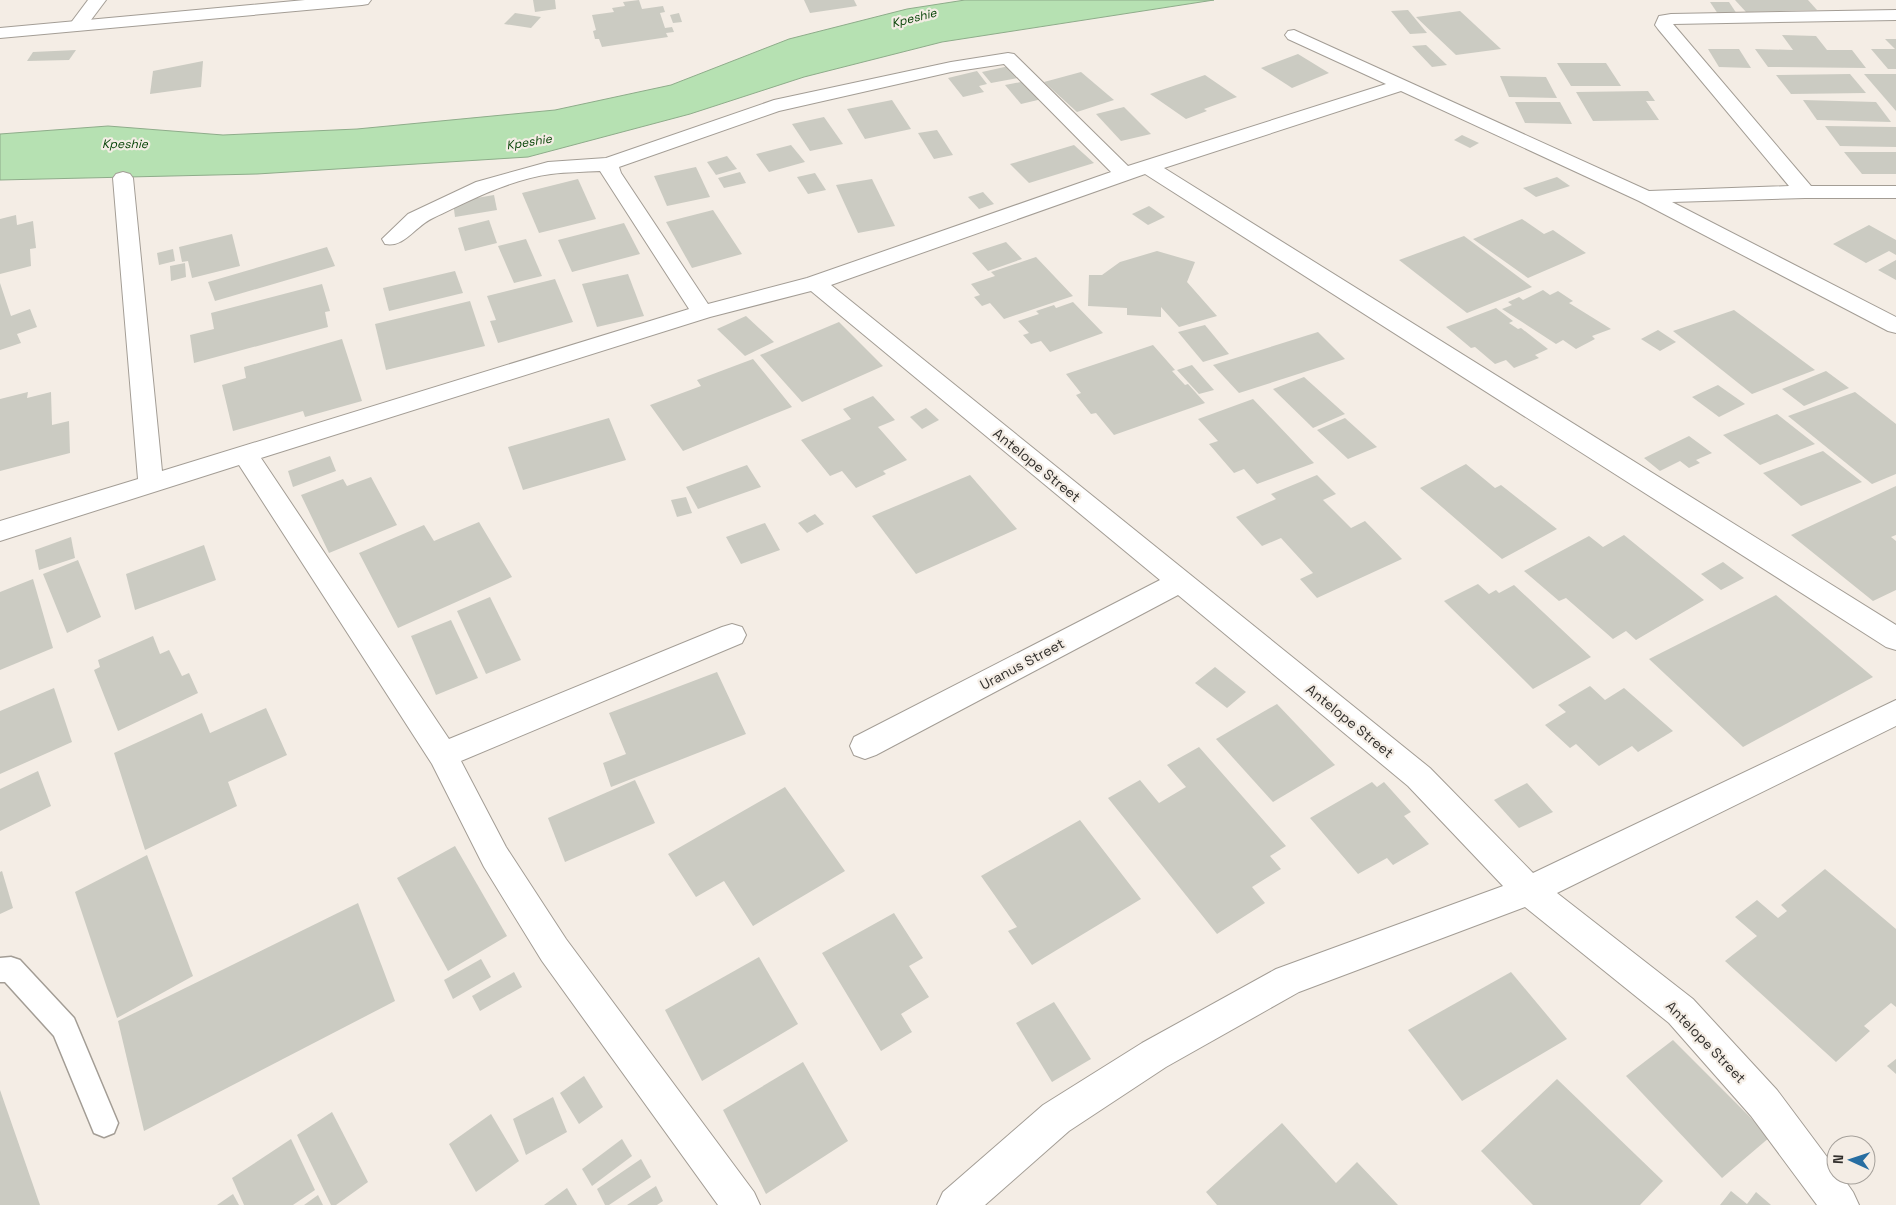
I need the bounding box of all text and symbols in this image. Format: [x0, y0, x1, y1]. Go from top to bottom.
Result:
water label: Kpeshie [890, 4, 939, 31]
water label: Kpeshie [505, 130, 554, 153]
water label: Kpeshie [102, 136, 149, 152]
street label: Antelope Street [990, 424, 1084, 506]
street label: Uranus Street [977, 634, 1067, 694]
street label: Antelope Street [1303, 680, 1397, 762]
street label: Antelope Street [1662, 997, 1750, 1087]
north arrow [1826, 1135, 1876, 1185]
text: N [1829, 1154, 1847, 1164]

